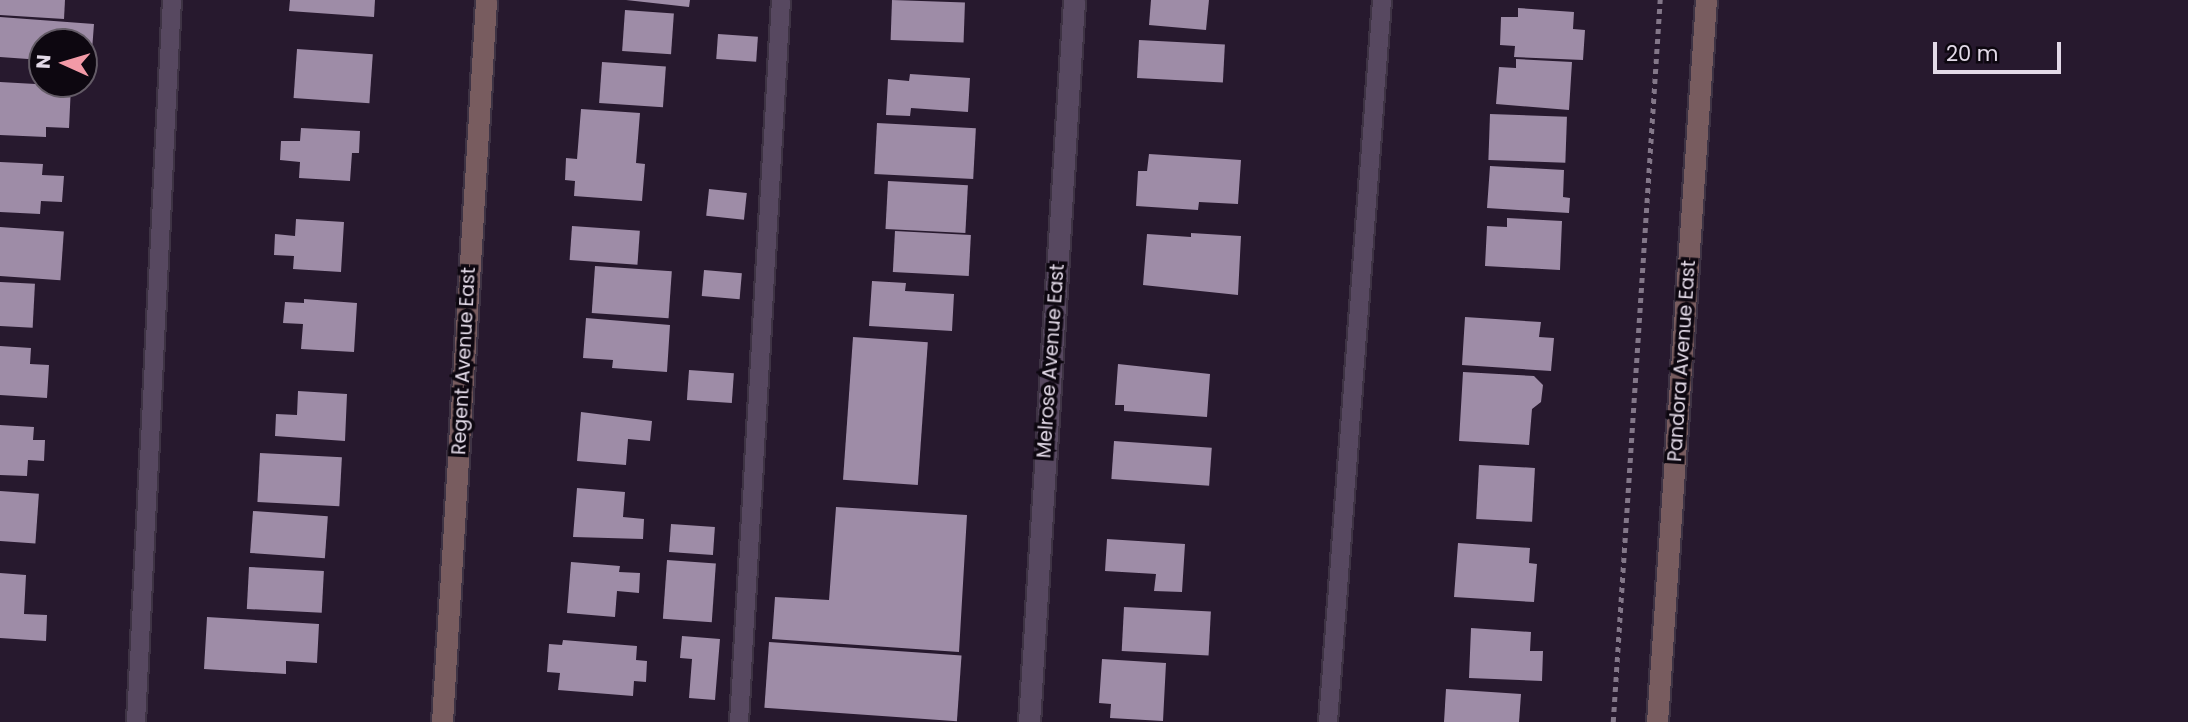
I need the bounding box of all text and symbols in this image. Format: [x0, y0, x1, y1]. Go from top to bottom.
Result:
north arrow [28, 28, 98, 98]
scale bar [1936, 28, 2064, 72]
text: 20 m [1946, 39, 1999, 68]
text: N [30, 54, 58, 70]
street label: Pandora Avenue East [1664, 260, 1700, 462]
street label: Melrose Avenue East [1033, 263, 1069, 459]
street label: Regent Avenue East [448, 267, 480, 455]

